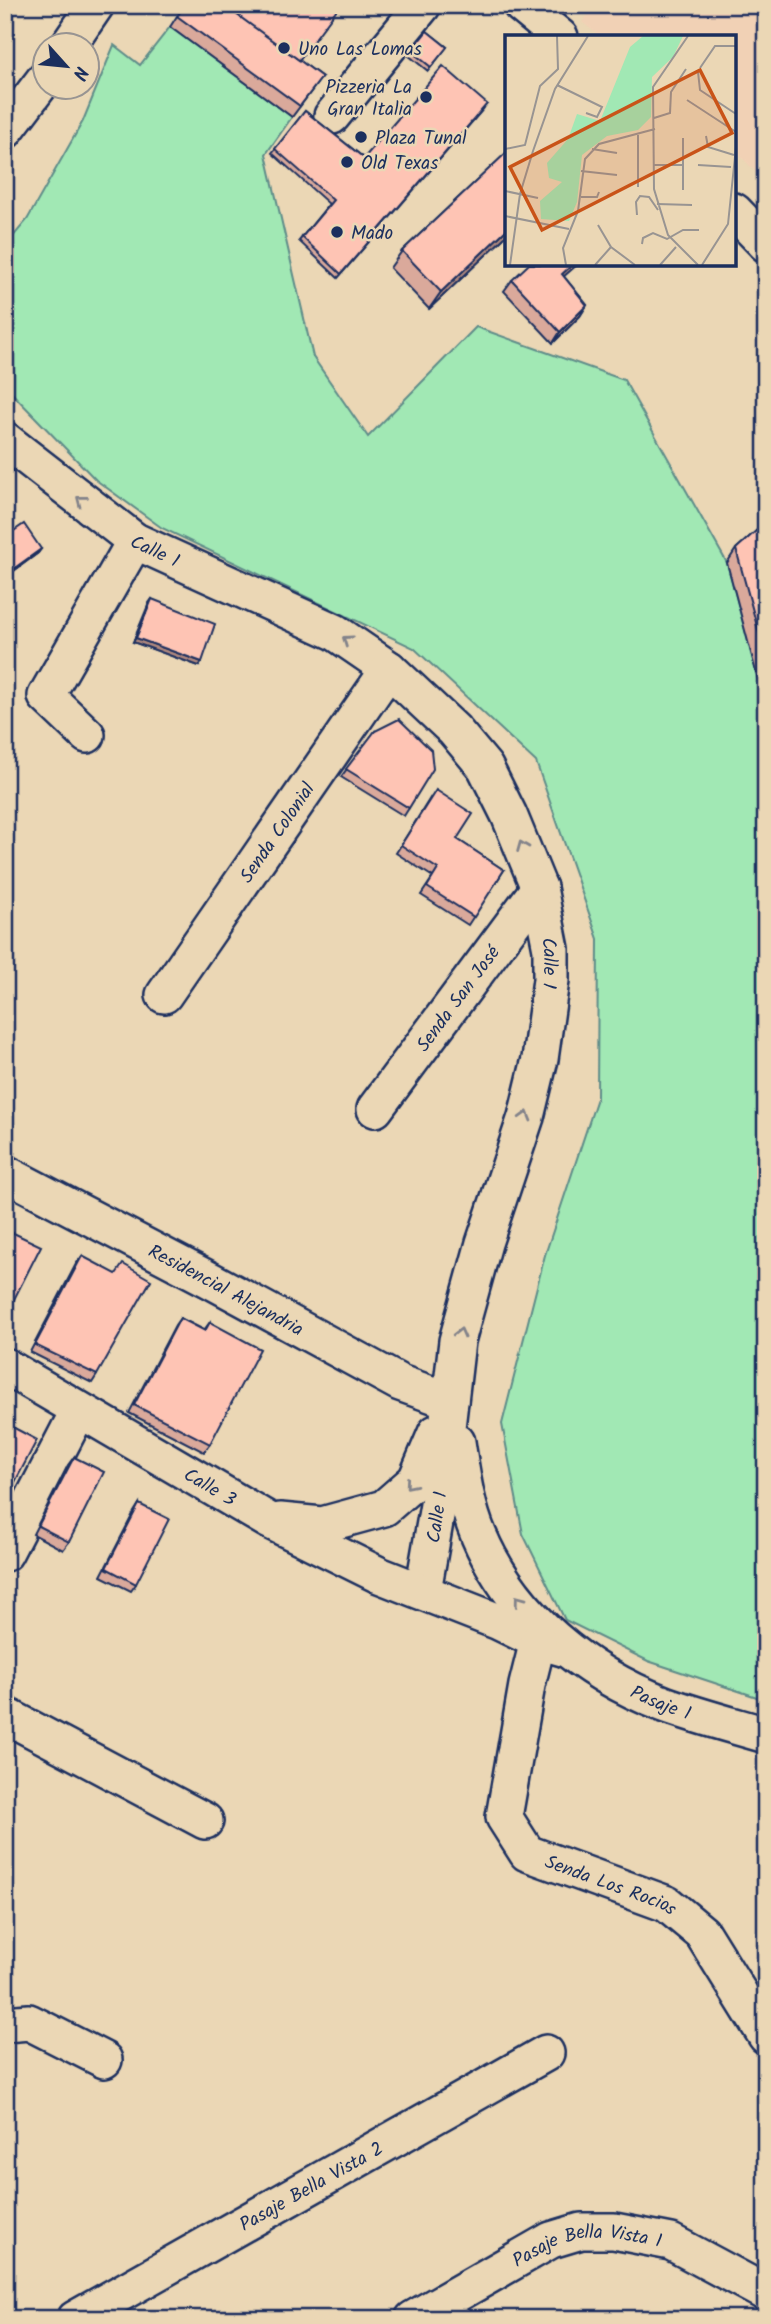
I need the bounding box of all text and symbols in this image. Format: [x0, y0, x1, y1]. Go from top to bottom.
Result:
north arrow [32, 32, 102, 102]
place label: Uno Las Lomas [298, 35, 422, 65]
inset map [505, 35, 736, 266]
marker: Uno Las Lomas [276, 40, 292, 56]
text: N [63, 61, 95, 85]
place label: Pizzeria La Gran Italia [325, 73, 412, 125]
marker: Pizzeria La Gran Italia [418, 89, 434, 105]
place label: Plaza Tunal [375, 124, 467, 154]
marker: Plaza Tunal [353, 129, 369, 145]
place label: Old Texas [361, 149, 438, 179]
marker: Old Texas [339, 154, 355, 170]
place label: Mado [351, 219, 393, 249]
marker: Mado [329, 224, 345, 240]
one-way arrow [76, 495, 88, 508]
street label: Calle 1 [125, 528, 184, 576]
one-way arrow [342, 636, 355, 648]
street label: Senda Colonial [233, 777, 324, 890]
one-way arrow [516, 841, 530, 853]
street label: Calle 1 [532, 935, 564, 991]
street label: Senda San José [409, 939, 509, 1059]
one-way arrow [517, 1110, 532, 1122]
street label: Residencial Alejandria [142, 1237, 309, 1345]
one-way arrow [451, 1328, 466, 1340]
street label: Calle 3 [177, 1461, 242, 1515]
one-way arrow [406, 1476, 418, 1489]
street label: Calle 1 [420, 1490, 456, 1545]
one-way arrow [514, 1595, 527, 1608]
street label: Pasaje 1 [625, 1678, 695, 1729]
street label: Senda Los Rocios [540, 1848, 683, 1924]
street label: Pasaje Bella Vista 2 [234, 2135, 390, 2240]
street label: Pasaje Bella Vista 1 [507, 2217, 665, 2276]

